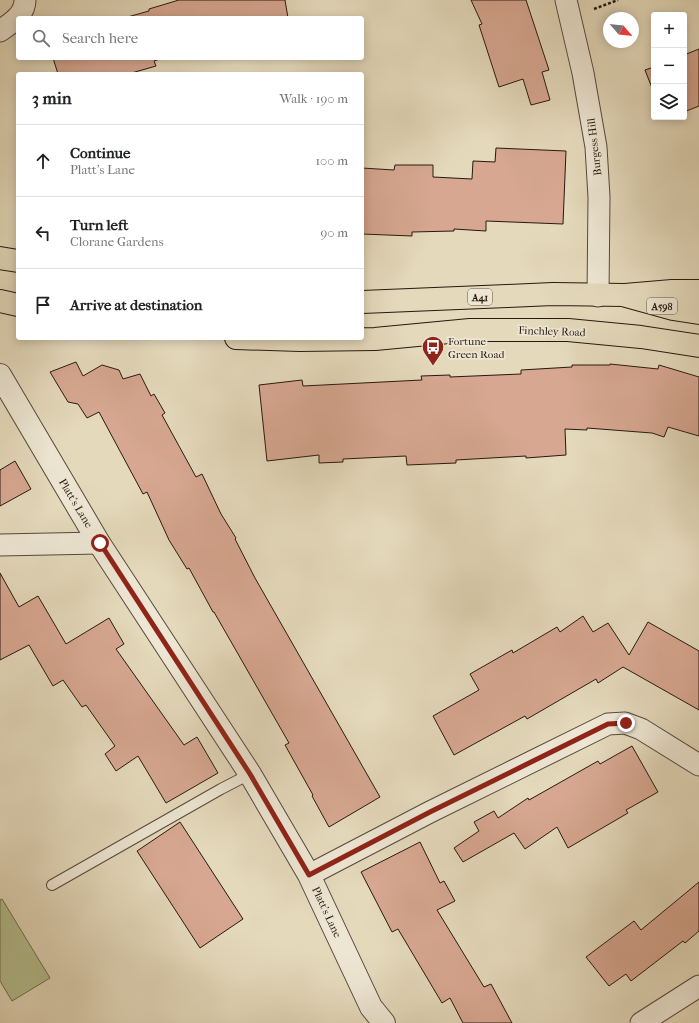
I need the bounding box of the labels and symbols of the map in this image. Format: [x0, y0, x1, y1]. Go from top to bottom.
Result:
north arrow [603, 12, 639, 48]
street label: Burgess Hill [585, 117, 604, 176]
road number: A41 [468, 289, 492, 305]
road number: A598 [647, 298, 677, 314]
street label: Finchley Road [518, 324, 587, 339]
bus stop icon: Fortune Green Road [420, 334, 446, 367]
place label: Fortune Green Road [448, 335, 506, 361]
street label: Platt's Lane [56, 476, 96, 531]
route start [91, 534, 109, 552]
route end [617, 714, 635, 732]
street label: Platt's Lane [309, 885, 344, 940]

